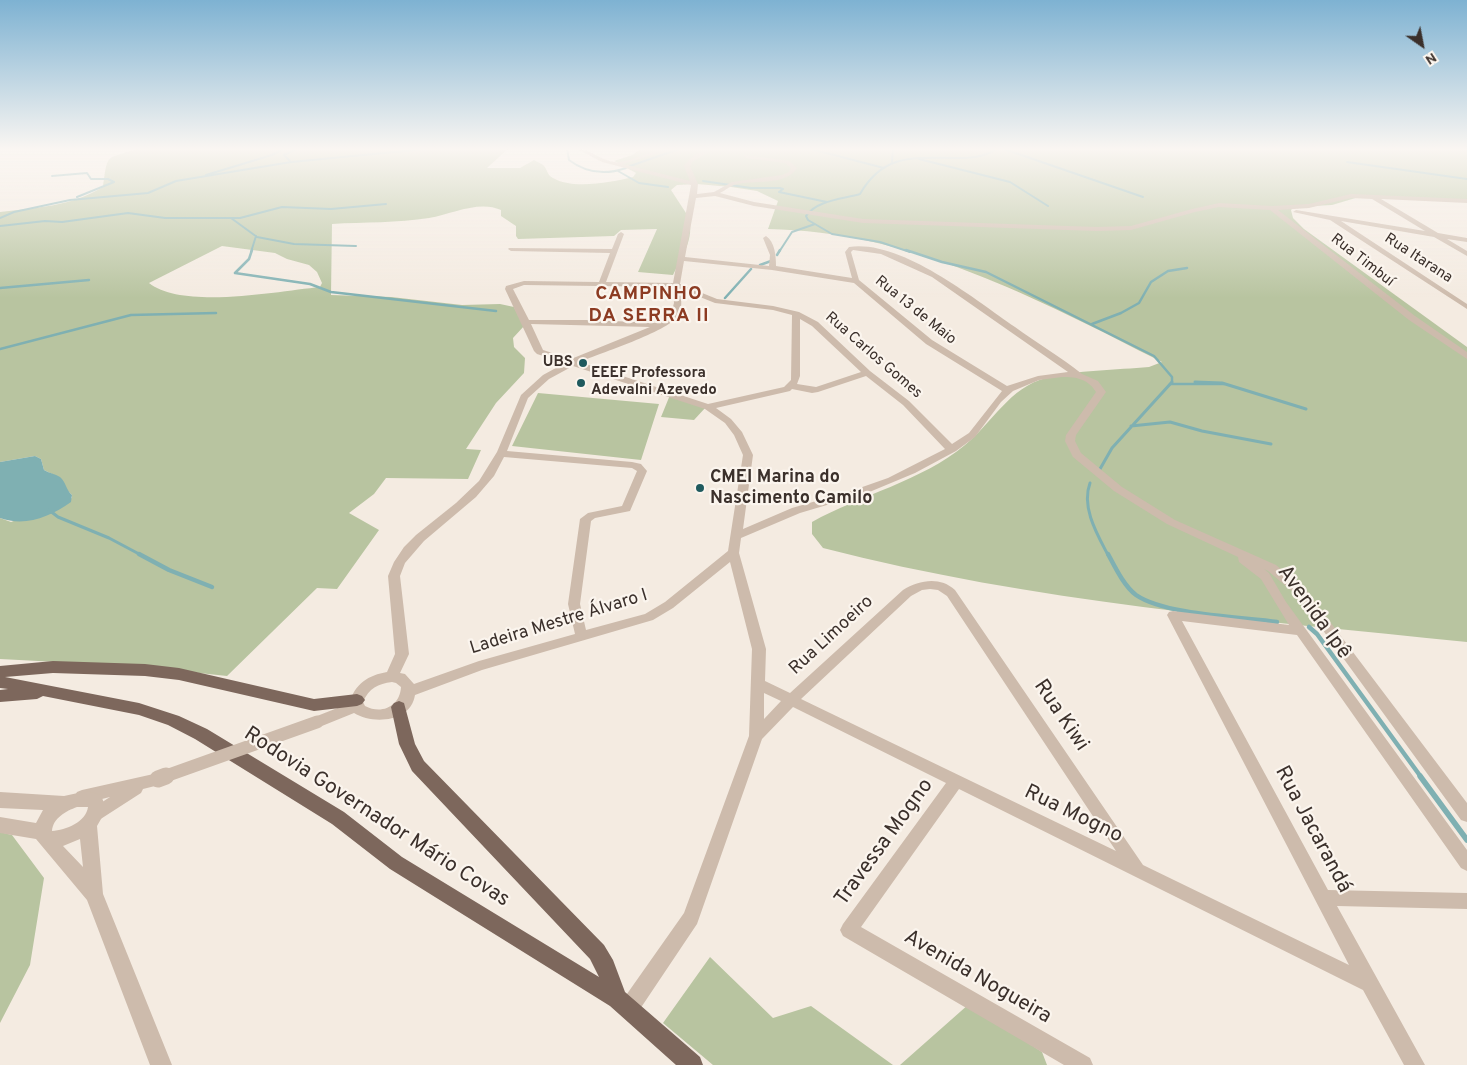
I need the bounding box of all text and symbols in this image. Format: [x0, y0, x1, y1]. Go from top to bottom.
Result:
north arrow [1397, 20, 1447, 70]
text: N [1422, 48, 1439, 68]
street label: Rua Itarana [1381, 230, 1455, 288]
street label: Rua Timbuí [1327, 231, 1397, 291]
street label: Rua 13 de Maio [871, 273, 959, 349]
district label: CAMPINHO DA SERRA II [587, 284, 711, 328]
street label: Rua Carlos Gomes [821, 309, 925, 403]
place label: UBS [543, 354, 573, 372]
marker: UBS [577, 357, 589, 369]
place label: EEEF Professora Adevalni Azevedo [591, 365, 717, 400]
marker: EEEF Professora Adevalni Azevedo [575, 377, 587, 389]
place label: CMEI Marina do Nascimento Camilo [710, 467, 872, 509]
marker: CMEI Marina do Nascimento Camilo [694, 482, 706, 494]
street label: Avenida Ipê [1271, 561, 1355, 665]
street label: Ladeira Mestre Álvaro I [468, 586, 650, 660]
street label: Rua Limoeiro [786, 592, 878, 680]
street label: Rua Kiwi [1027, 675, 1093, 757]
street label: Rodovia Governador Mário Covas [238, 723, 514, 913]
street label: Rua Jacarandá [1268, 762, 1356, 898]
street label: Travessa Mogno [830, 774, 940, 912]
street label: Rua Mogno [1020, 780, 1126, 850]
street label: Avenida Nogueira [899, 926, 1055, 1030]

